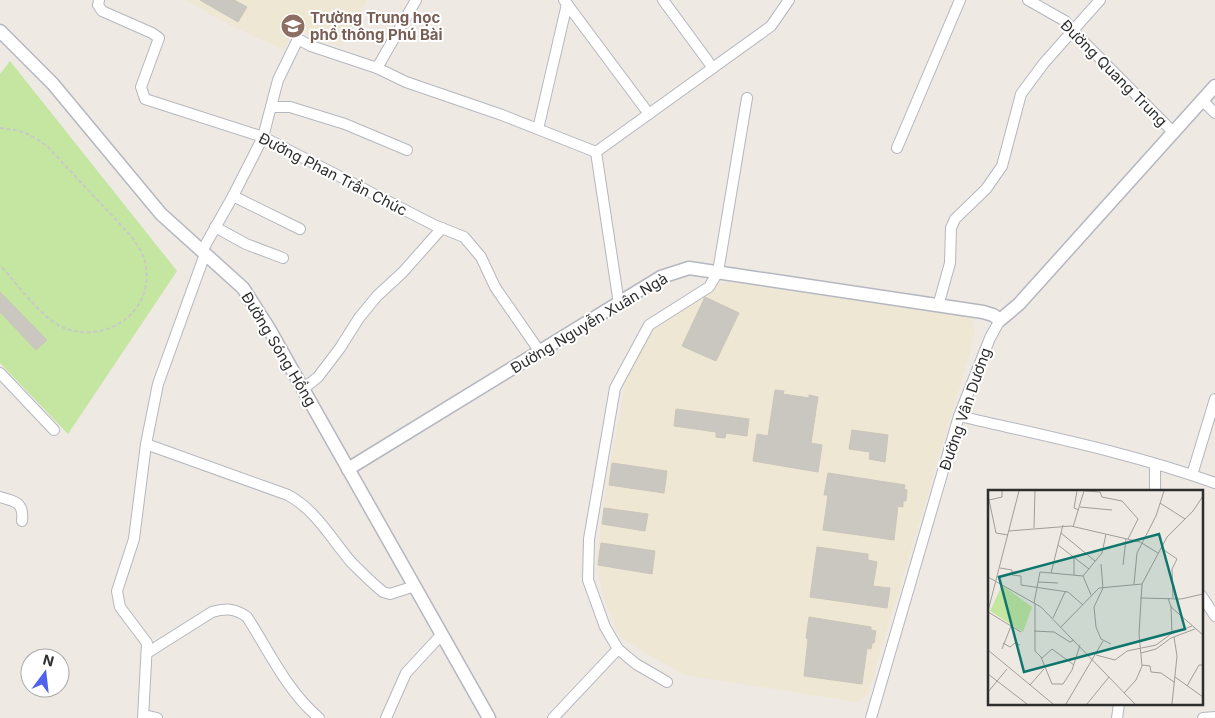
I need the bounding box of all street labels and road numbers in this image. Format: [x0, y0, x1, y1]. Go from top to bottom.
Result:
street label: Đường Quang Trung [1057, 16, 1171, 130]
street label: Đường Phan Trần Chúc [256, 128, 410, 220]
street label: Đường Nguyễn Xuân Ngà [507, 269, 671, 377]
street label: Đường Sóng Hồng [237, 288, 321, 410]
street label: Đường Vân Dương [935, 345, 995, 473]

